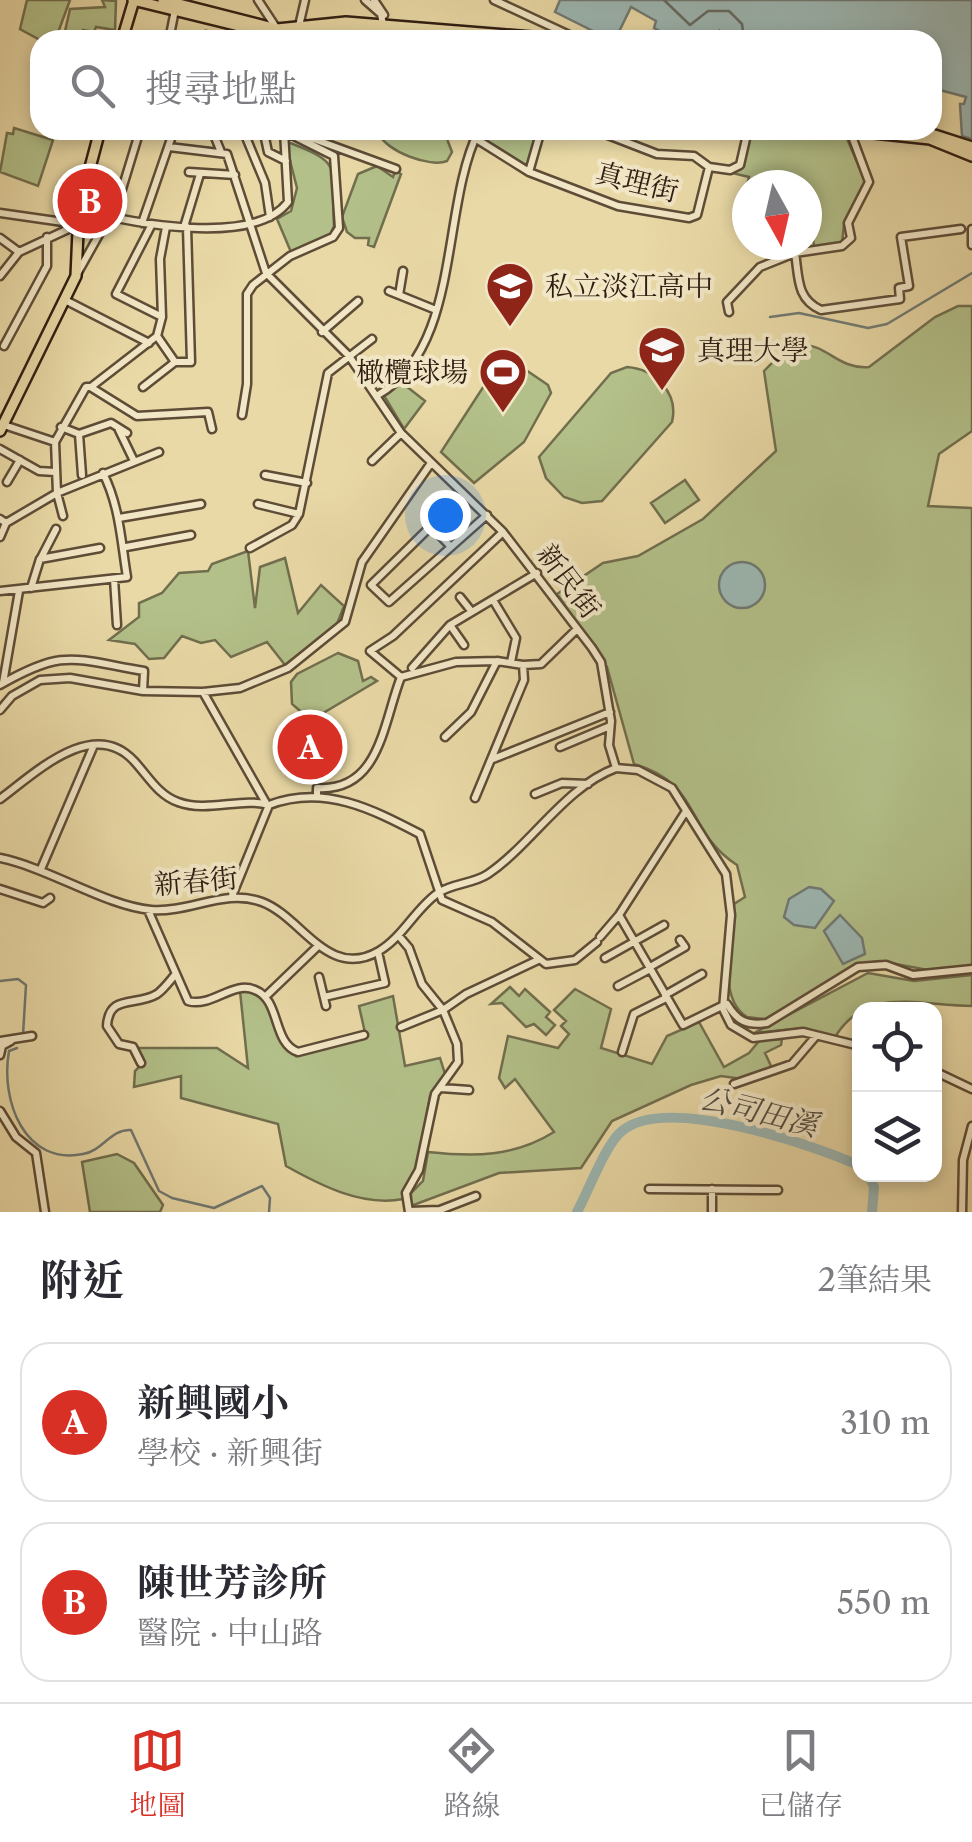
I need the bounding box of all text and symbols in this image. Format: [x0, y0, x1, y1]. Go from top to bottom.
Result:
search box [30, 30, 942, 140]
icon: search [65, 58, 120, 113]
text: 搜尋地點 [145, 65, 297, 112]
street label: 真理街 [592, 155, 682, 209]
pin: B [58, 164, 122, 238]
north arrow [732, 170, 822, 260]
school or university icon: 私立淡江高中 [484, 260, 536, 328]
place label: 私立淡江高中 [545, 269, 713, 303]
school or university icon: 真理大學 [636, 324, 688, 392]
place label: 真理大學 [697, 333, 809, 367]
sports icon: 橄欖球場 [477, 346, 529, 414]
place label: 橄欖球場 [356, 355, 468, 389]
your location [420, 490, 471, 541]
street label: 新民街 [530, 537, 608, 625]
pin: A [278, 710, 342, 784]
street label: 新春街 [153, 860, 239, 902]
map controls [852, 1002, 942, 1182]
button: locate [852, 1002, 942, 1092]
water label: 公司田溪 [696, 1079, 825, 1145]
button: layers [852, 1092, 942, 1182]
text: 附近 [40, 1254, 124, 1306]
text: 2筆結果 [818, 1260, 932, 1299]
text: 新興國小 [137, 1379, 289, 1426]
text: A [62, 1403, 87, 1442]
text: 310 m [840, 1403, 930, 1442]
text: 學校 · 新興街 [137, 1433, 323, 1472]
text: 陳世芳診所 [137, 1559, 327, 1606]
text: B [63, 1583, 86, 1622]
text: 550 m [837, 1583, 930, 1622]
text: 醫院 · 中山路 [137, 1613, 323, 1652]
tab: 地圖 [129, 1723, 185, 1823]
tab: 路線 [444, 1723, 500, 1823]
tab: 已儲存 [759, 1723, 843, 1823]

